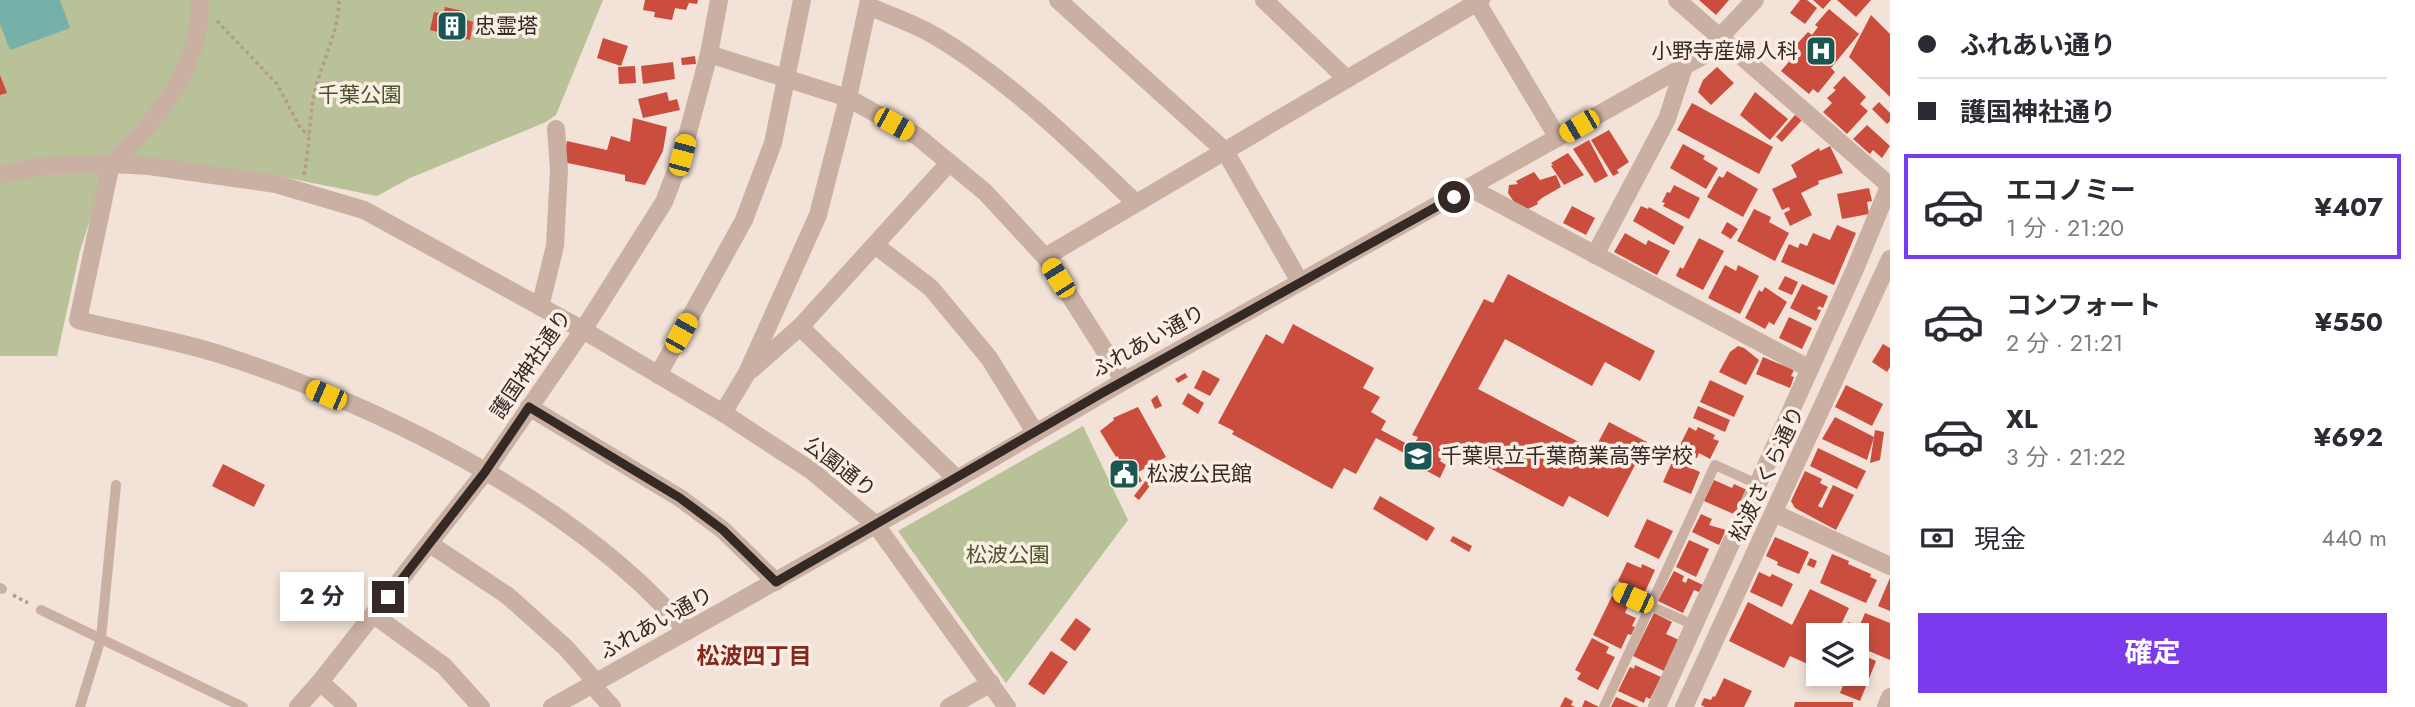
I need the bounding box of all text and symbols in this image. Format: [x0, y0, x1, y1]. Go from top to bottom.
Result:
building icon: 忠霊塔 [435, 9, 469, 43]
place label: 忠霊塔 [475, 11, 538, 41]
text: ふれあい通り [1960, 26, 2116, 64]
hospital icon: 小野寺産婦人科 [1804, 34, 1838, 68]
place label: 小野寺産婦人科 [1651, 36, 1798, 66]
park label: 千葉公園 [318, 80, 402, 110]
text: 護国神社通り [1960, 93, 2116, 131]
car [871, 105, 918, 143]
car [1556, 106, 1603, 146]
car [667, 132, 698, 178]
text: エコノミー [2006, 171, 2136, 209]
icon: car [1922, 175, 1985, 238]
route start [1438, 181, 1470, 213]
text: ¥407 [2315, 188, 2383, 226]
text: 1 分 · 21:20 [2006, 211, 2124, 245]
car [1038, 255, 1079, 301]
text: コンフォート [2006, 286, 2161, 324]
icon: car [1922, 290, 1985, 353]
street label: ふれあい通り [1086, 297, 1210, 385]
street label: 護国神社通り [483, 303, 579, 425]
text: ¥550 [2315, 303, 2383, 341]
car [662, 310, 701, 356]
text: 2 分 · 21:21 [2006, 326, 2123, 360]
car [303, 377, 350, 413]
text: XL [2006, 400, 2038, 438]
street label: 松波さくら通り [1722, 401, 1812, 547]
icon: car [1922, 405, 1985, 468]
text: ¥692 [2314, 418, 2383, 456]
street label: 公園通り [798, 429, 882, 505]
school or university icon: 千葉県立千葉商業高等学校 [1401, 439, 1435, 473]
text: 3 分 · 21:22 [2006, 440, 2126, 474]
place label: 千葉県立千葉商業高等学校 [1441, 441, 1693, 471]
public building icon: 松波公民館 [1107, 457, 1141, 491]
place label: 松波公民館 [1147, 459, 1252, 489]
icon: cash [1918, 519, 1956, 557]
text: 現金 [1974, 520, 2026, 558]
text: 440 m [2322, 521, 2387, 555]
park label: 松波公園 [966, 540, 1050, 570]
callout: 2 分 [280, 572, 364, 622]
text: 2 分 [300, 579, 345, 613]
street label: ふれあい通り [594, 579, 718, 667]
car [1610, 580, 1657, 616]
route end [372, 581, 404, 613]
button: 確定 [1918, 613, 2387, 693]
map controls [1806, 623, 1869, 686]
button: layers [1806, 623, 1869, 686]
district label: 松波四丁目 [697, 639, 812, 673]

